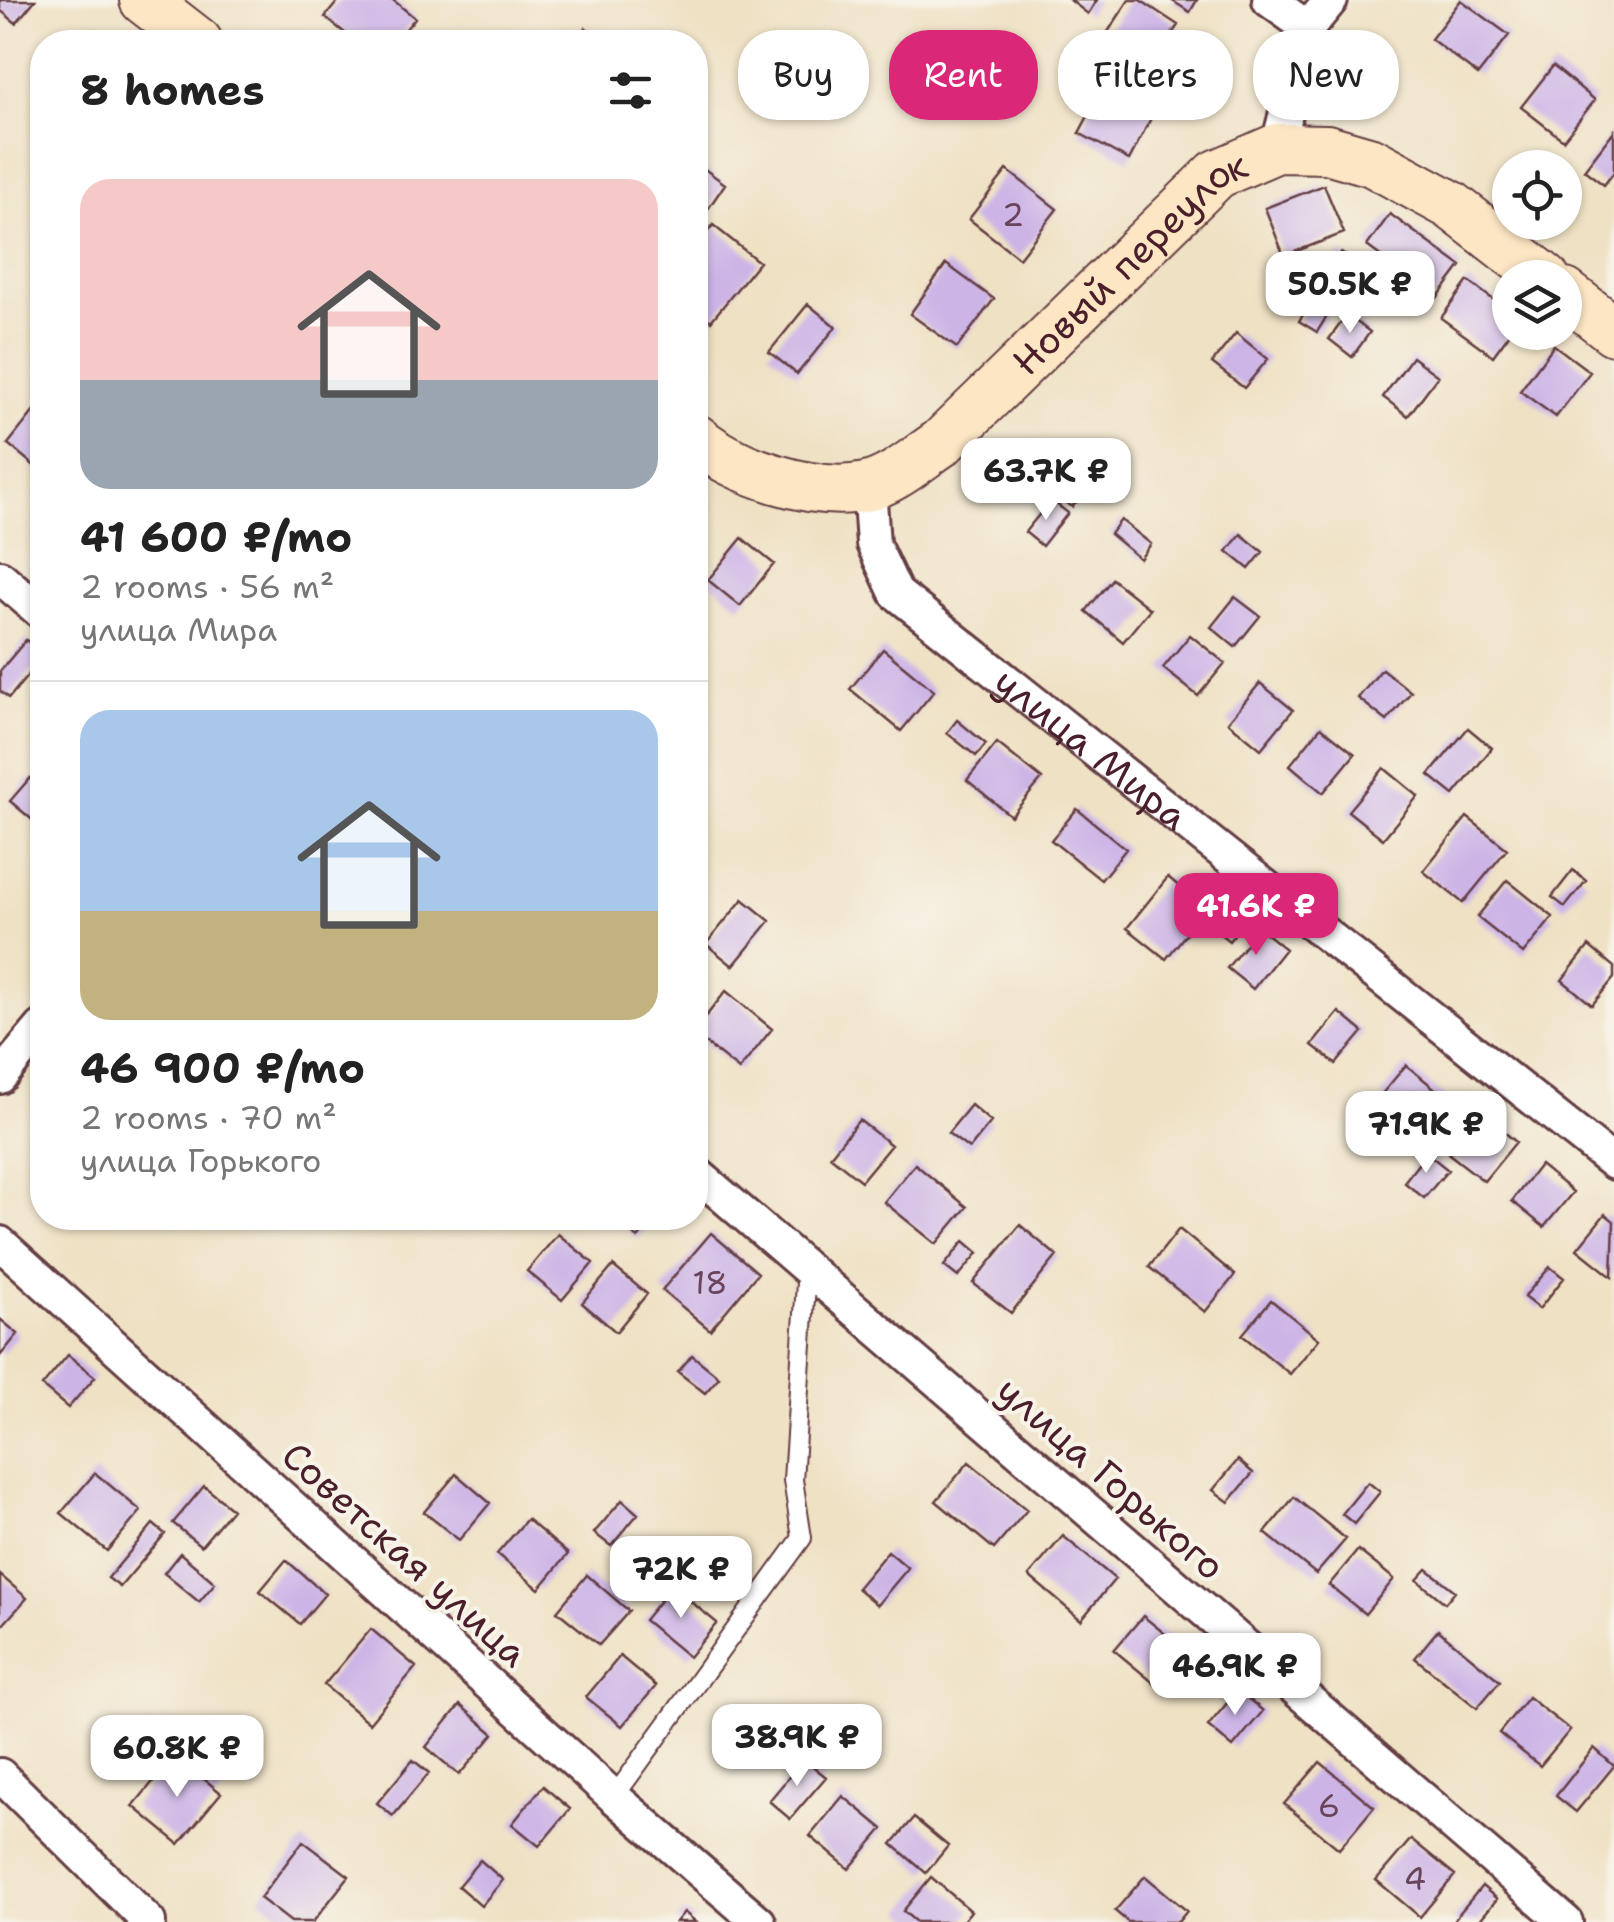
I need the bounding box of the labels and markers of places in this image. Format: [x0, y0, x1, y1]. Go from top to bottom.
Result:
pin: 50.5K ₽ [1258, 251, 1442, 336]
pin: 63.7K ₽ [954, 438, 1138, 523]
pin: 41.6K ₽ [1164, 873, 1348, 958]
pin: 71.9K ₽ [1334, 1091, 1518, 1176]
pin: 72K ₽ [611, 1536, 751, 1621]
pin: 46.9K ₽ [1143, 1633, 1327, 1718]
pin: 38.9K ₽ [705, 1704, 889, 1789]
pin: 60.8K ₽ [85, 1715, 269, 1800]

